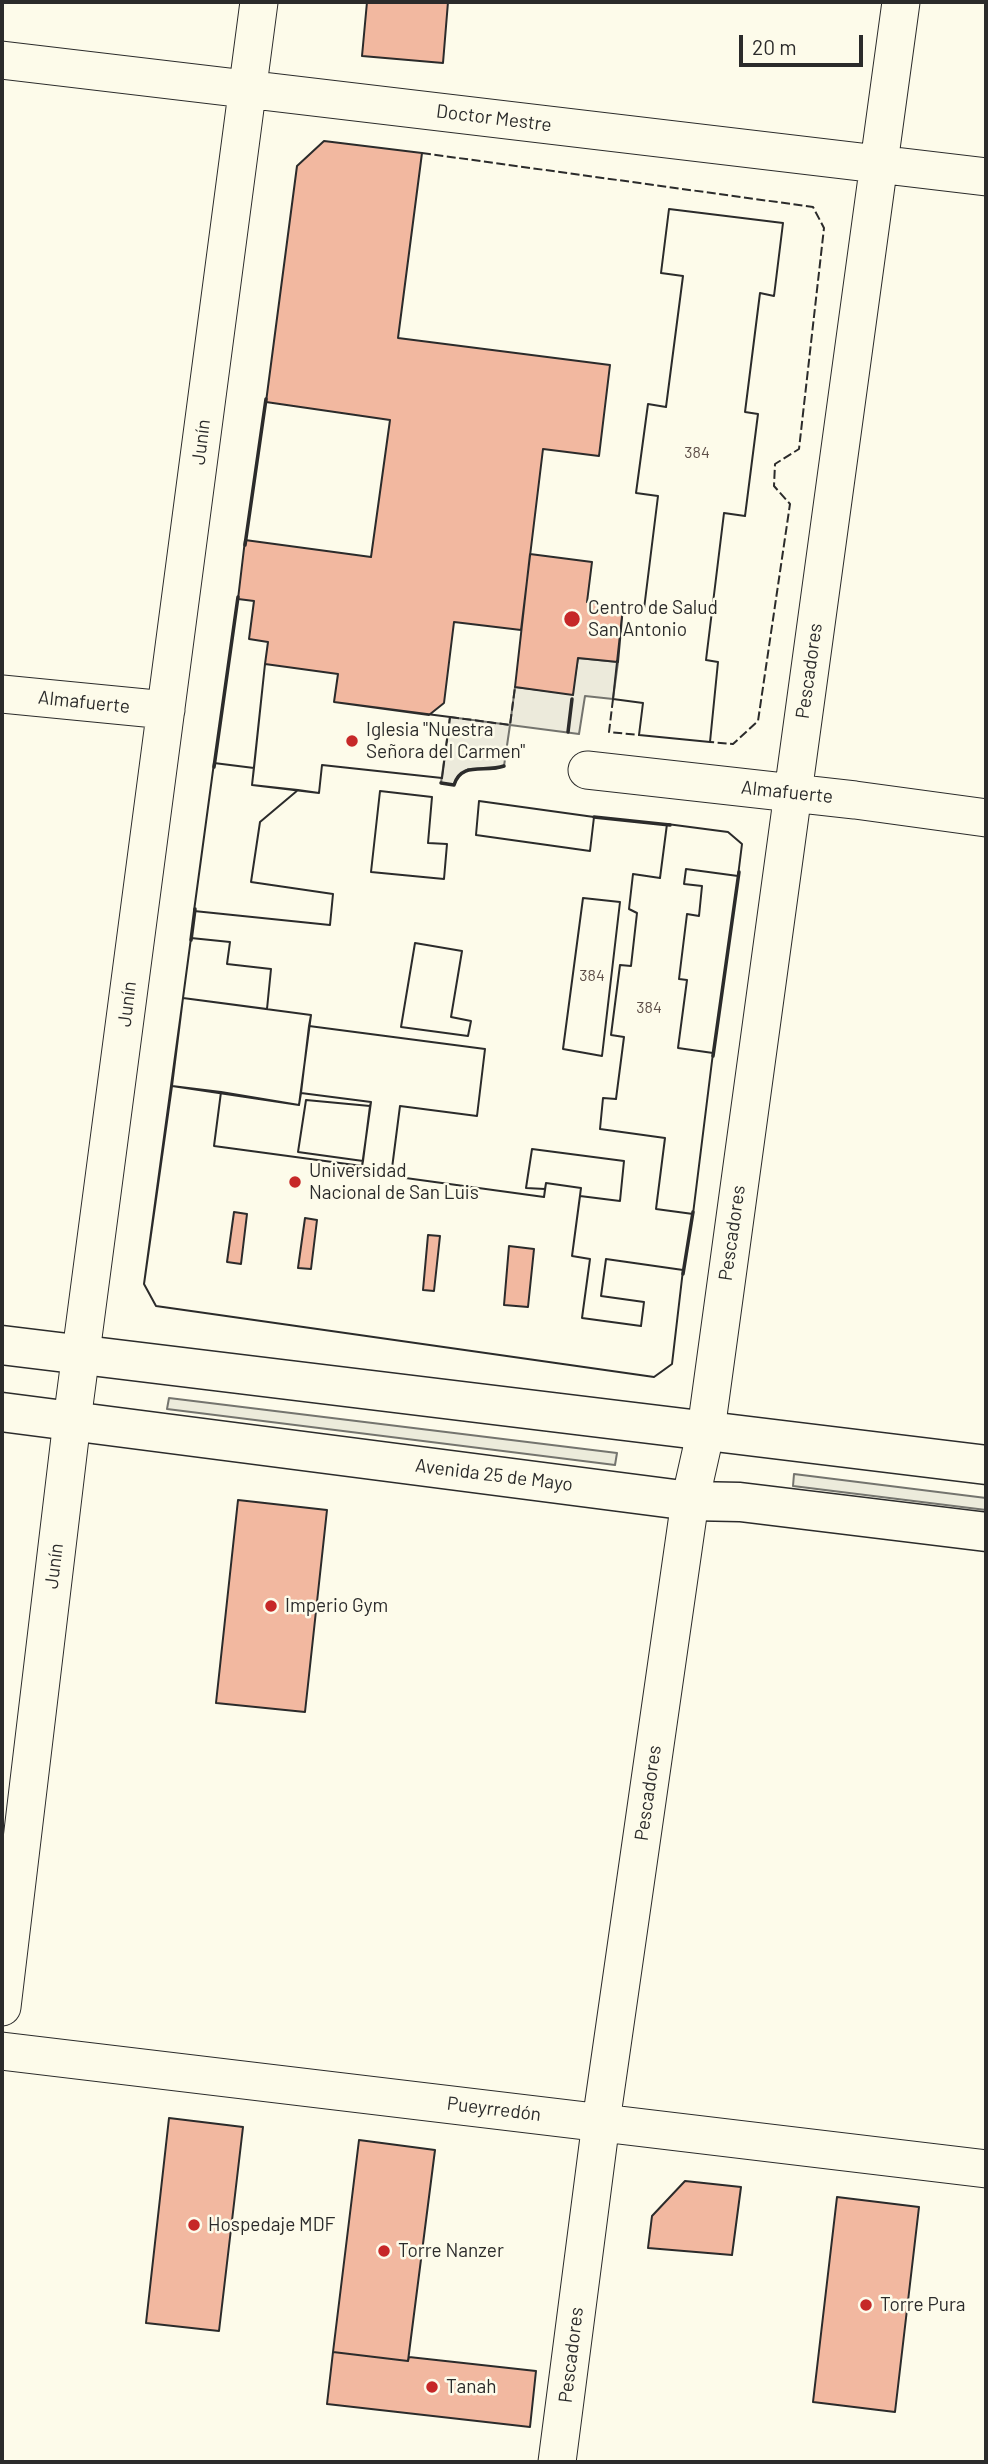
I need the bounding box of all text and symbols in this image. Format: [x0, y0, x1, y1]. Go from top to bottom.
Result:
scale bar [743, 21, 867, 65]
text: 20 m [752, 34, 797, 59]
street label: Doctor Mestre [435, 100, 553, 136]
street label: Junín [187, 418, 215, 466]
house number: 384 [684, 443, 710, 463]
place label: Centro de Salud San Antonio [588, 597, 718, 641]
marker: Centro de Salud San Antonio [562, 609, 582, 629]
street label: Pescadores [791, 622, 827, 720]
street label: Almafuerte [37, 686, 131, 718]
place label: Iglesia "Nuestra Señora del Carmen" [366, 719, 525, 763]
marker: Iglesia "Nuestra Señora del Carmen" [344, 733, 360, 749]
street label: Almafuerte [740, 776, 834, 808]
house number: 384 [579, 966, 605, 986]
street label: Junín [113, 980, 141, 1028]
house number: 384 [636, 998, 662, 1018]
place label: Universidad Nacional de San Luis [309, 1160, 479, 1204]
marker: Universidad Nacional de San Luis [287, 1174, 303, 1190]
street label: Pescadores [714, 1184, 750, 1282]
street label: Avenida 25 de Mayo [414, 1454, 574, 1496]
street label: Junín [40, 1542, 68, 1590]
place label: Imperio Gym [285, 1595, 388, 1617]
marker: Imperio Gym [263, 1598, 279, 1614]
street label: Pescadores [630, 1744, 666, 1842]
street label: Pueyrredón [446, 2092, 542, 2126]
place label: Hospedaje MDF [208, 2214, 335, 2236]
marker: Hospedaje MDF [186, 2217, 202, 2233]
place label: Torre Nanzer [398, 2240, 504, 2262]
marker: Torre Nanzer [376, 2243, 392, 2259]
place label: Torre Pura [880, 2294, 966, 2316]
marker: Torre Pura [858, 2297, 874, 2313]
street label: Pescadores [554, 2306, 588, 2404]
place label: Tanah [446, 2376, 496, 2398]
marker: Tanah [424, 2379, 440, 2395]

